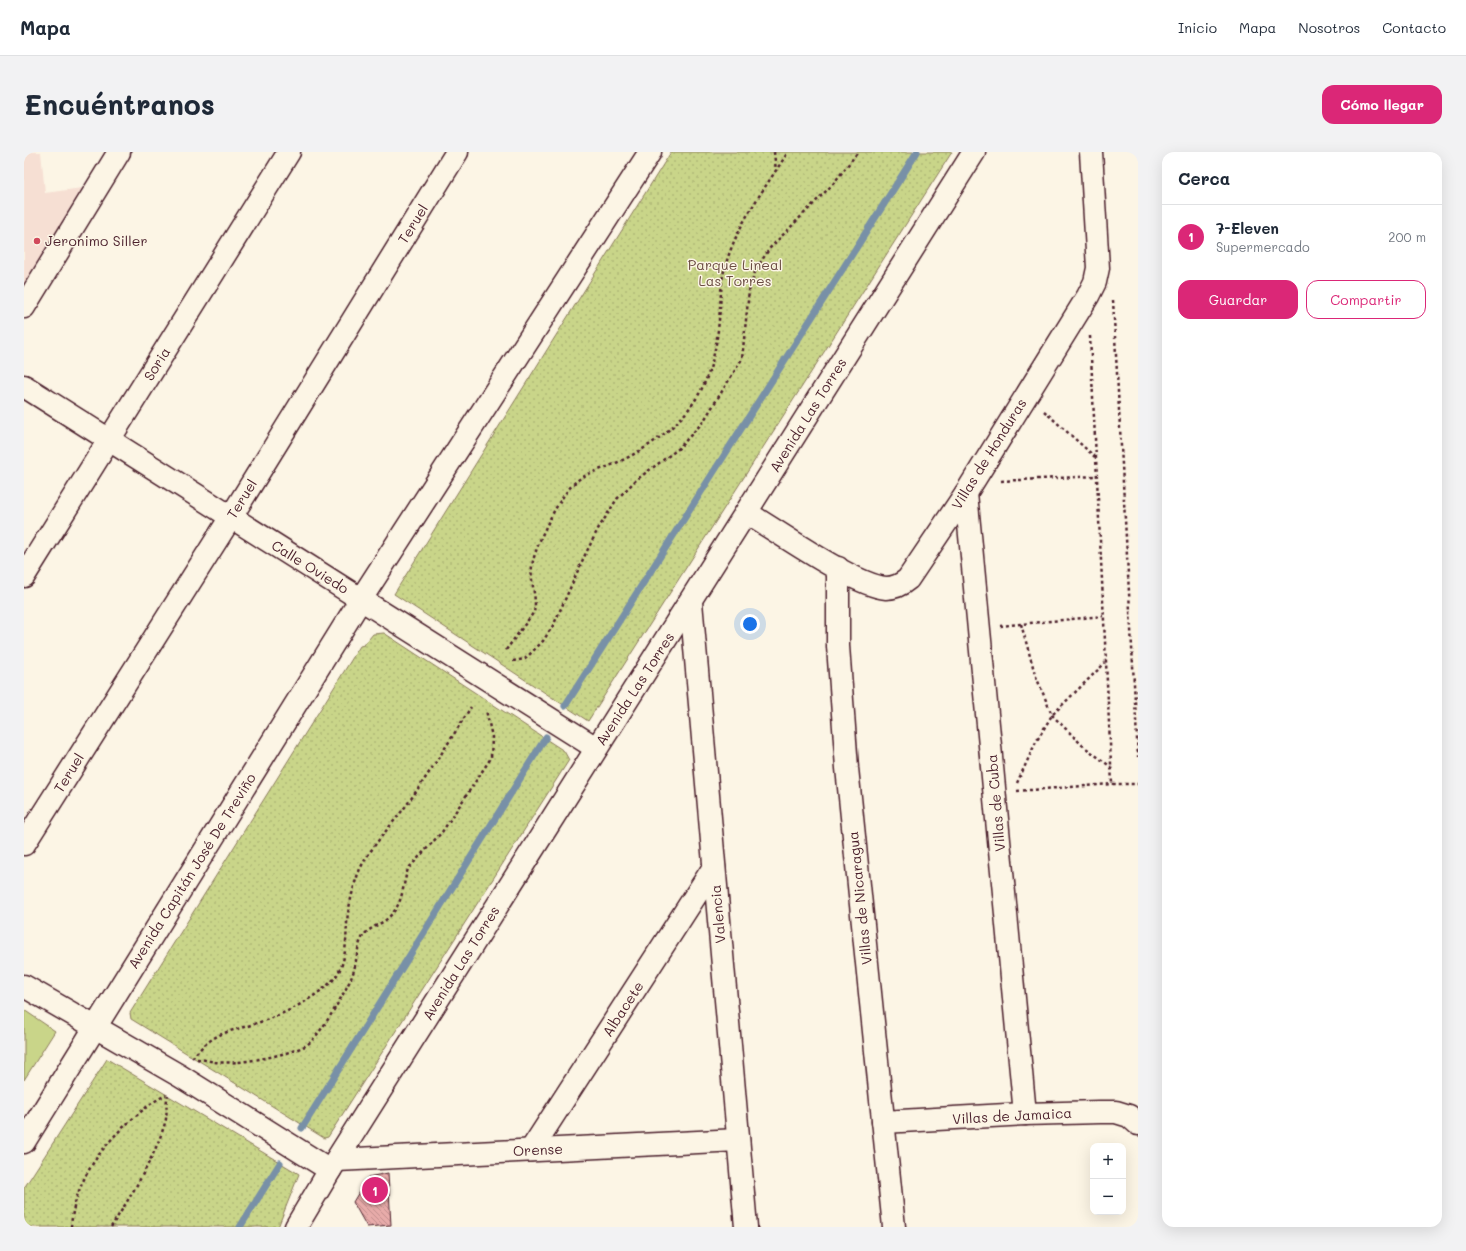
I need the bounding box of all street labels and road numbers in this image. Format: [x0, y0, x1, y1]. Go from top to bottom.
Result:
street label: Teruel [393, 200, 432, 247]
street label: Soria [139, 343, 174, 384]
street label: Avenida Las Torres [765, 354, 850, 476]
street label: Villas de Honduras [947, 395, 1030, 513]
street label: Teruel [222, 475, 261, 522]
street label: Calle Oviedo [268, 535, 352, 598]
street label: Avenida Las Torres [591, 628, 678, 749]
street label: Teruel [49, 749, 88, 796]
street label: Villas de Cuba [982, 754, 1009, 853]
street label: Avenida Capitán José De Treviño [123, 769, 260, 972]
street label: Villas de Nicaragua [843, 830, 876, 966]
street label: Valencia [705, 884, 730, 944]
street label: Avenida Las Torres [418, 902, 503, 1024]
street label: Albacete [598, 977, 648, 1040]
street label: Villas de Jamaica [952, 1103, 1072, 1128]
street label: Orense [513, 1139, 563, 1160]

